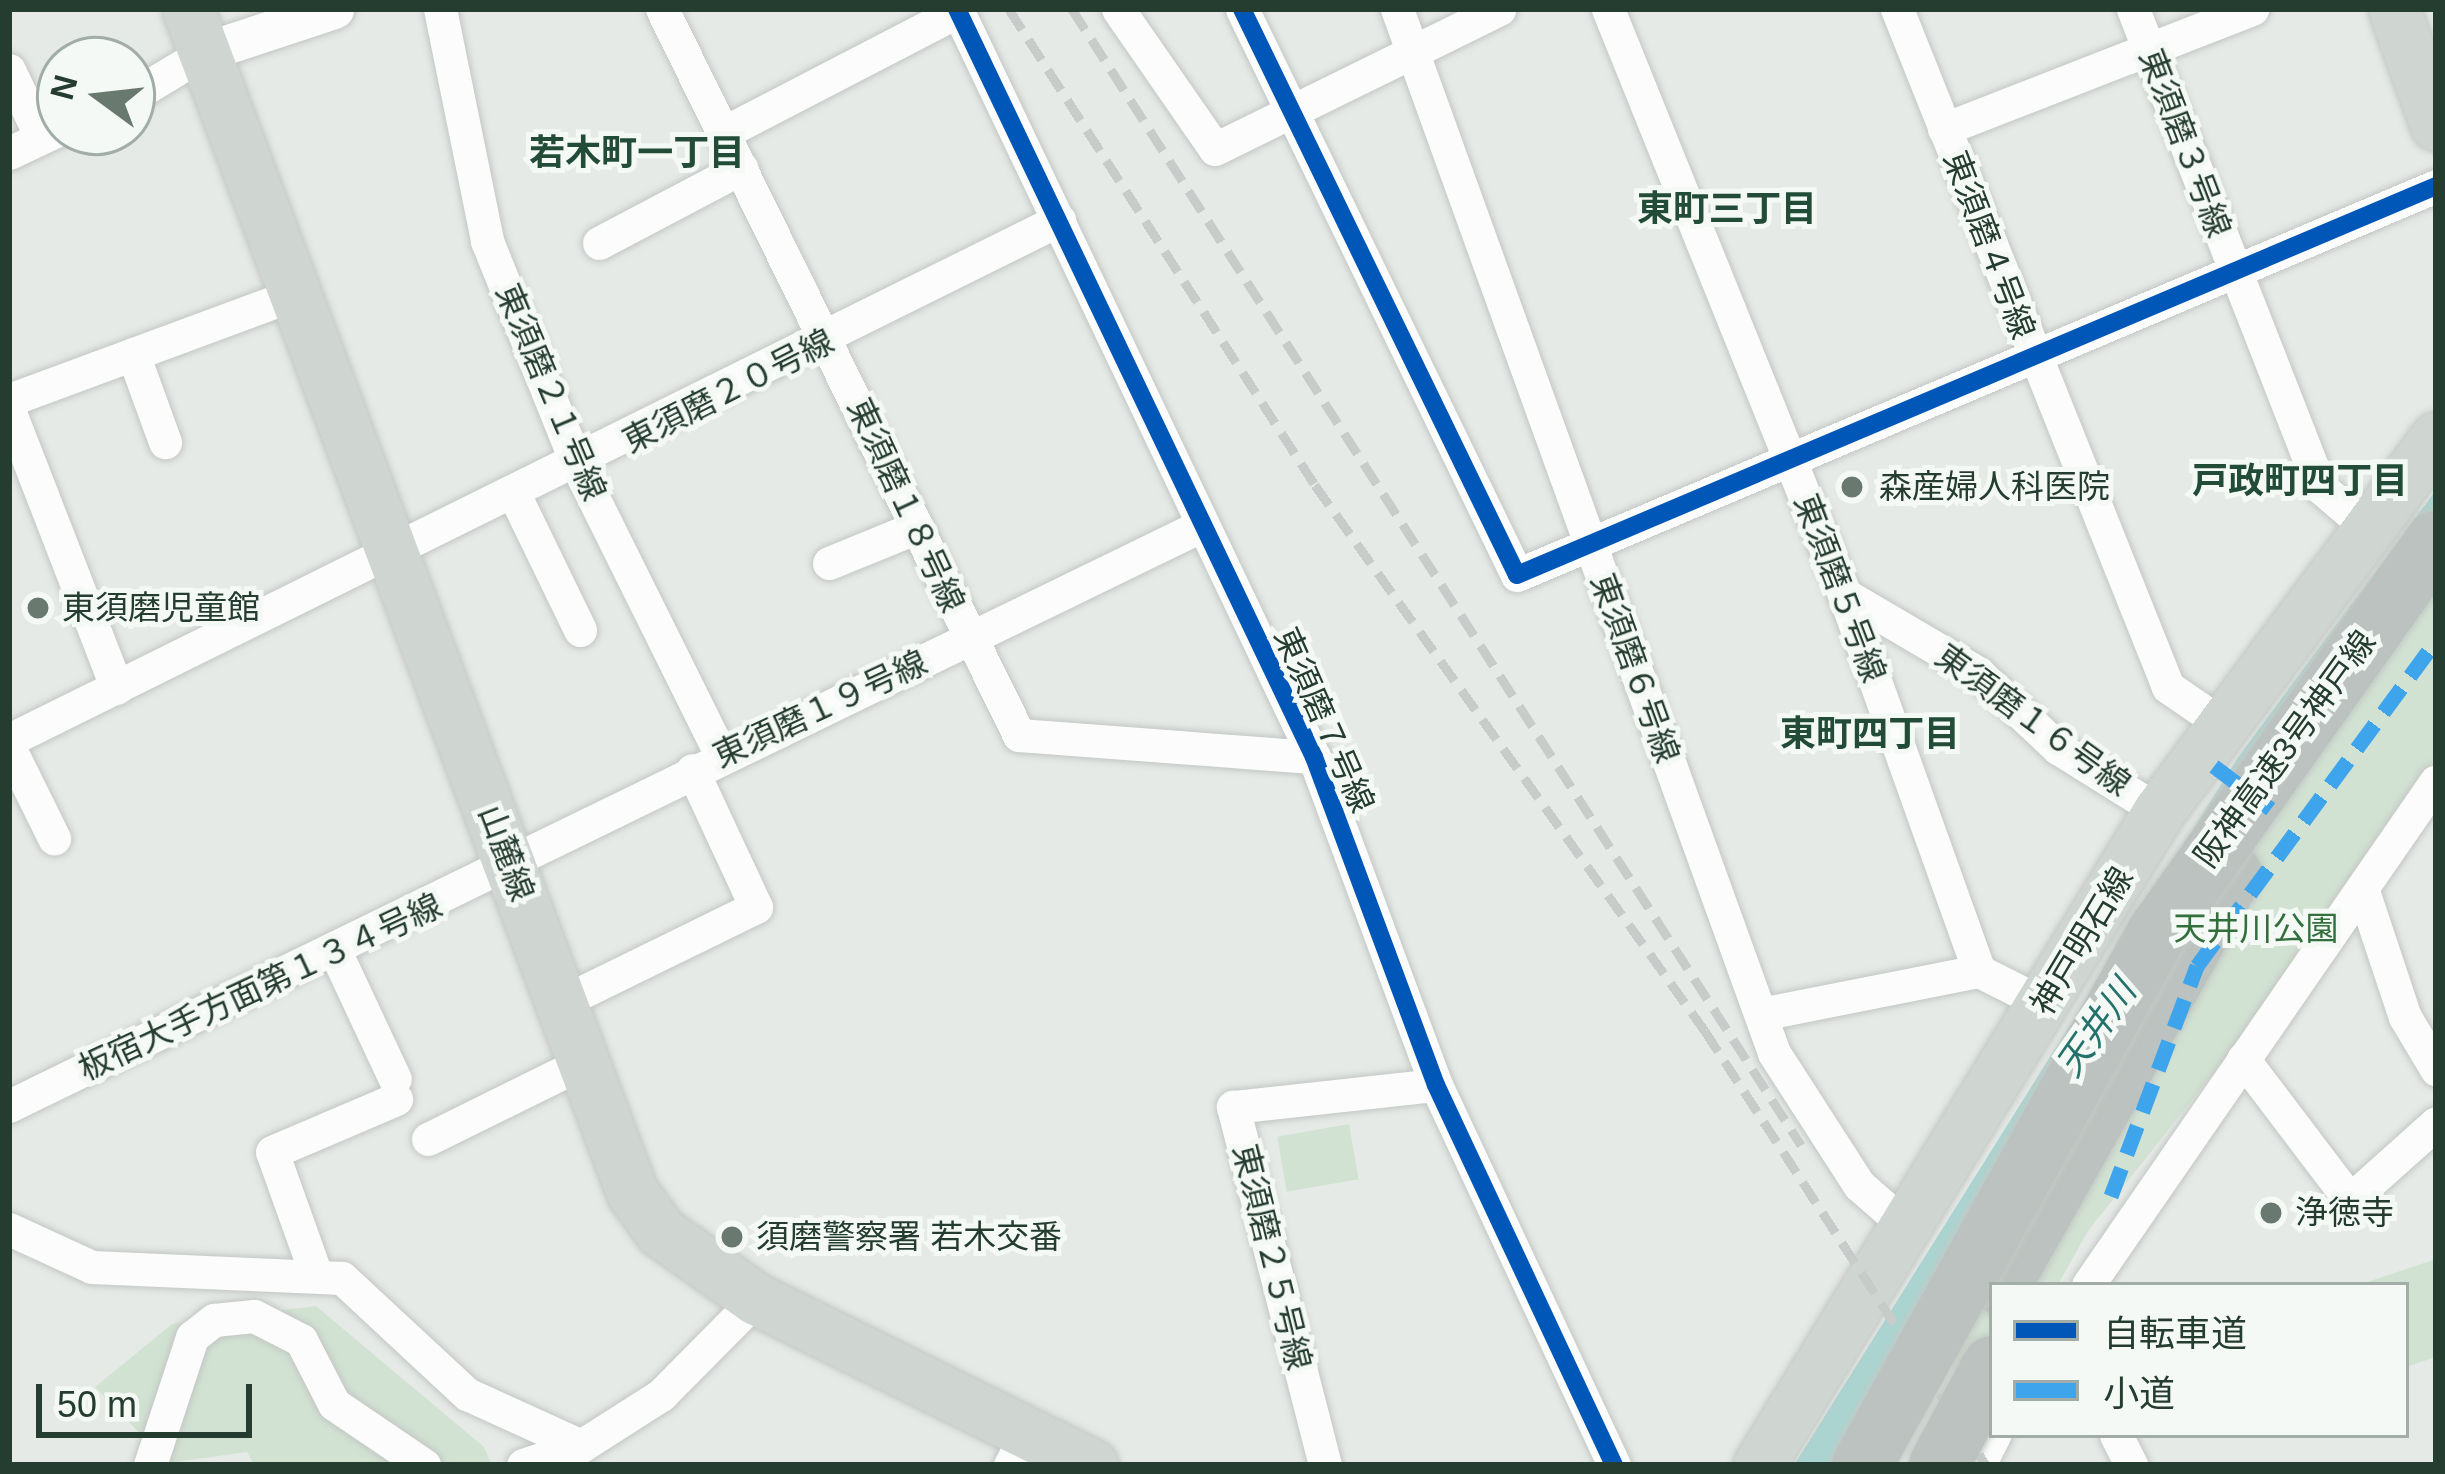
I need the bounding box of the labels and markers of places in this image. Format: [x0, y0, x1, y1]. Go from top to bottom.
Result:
place label: 森産婦人科医院 [1879, 467, 2110, 507]
marker: 森産婦人科医院 [1836, 471, 1868, 503]
place label: 東須磨児童館 [62, 588, 260, 628]
marker: 東須磨児童館 [25, 595, 51, 621]
place label: 浄徳寺 [2295, 1193, 2394, 1233]
marker: 浄徳寺 [2258, 1200, 2284, 1226]
place label: 須磨警察署 若木交番 [756, 1217, 1062, 1257]
marker: 須磨警察署 若木交番 [719, 1224, 745, 1250]

